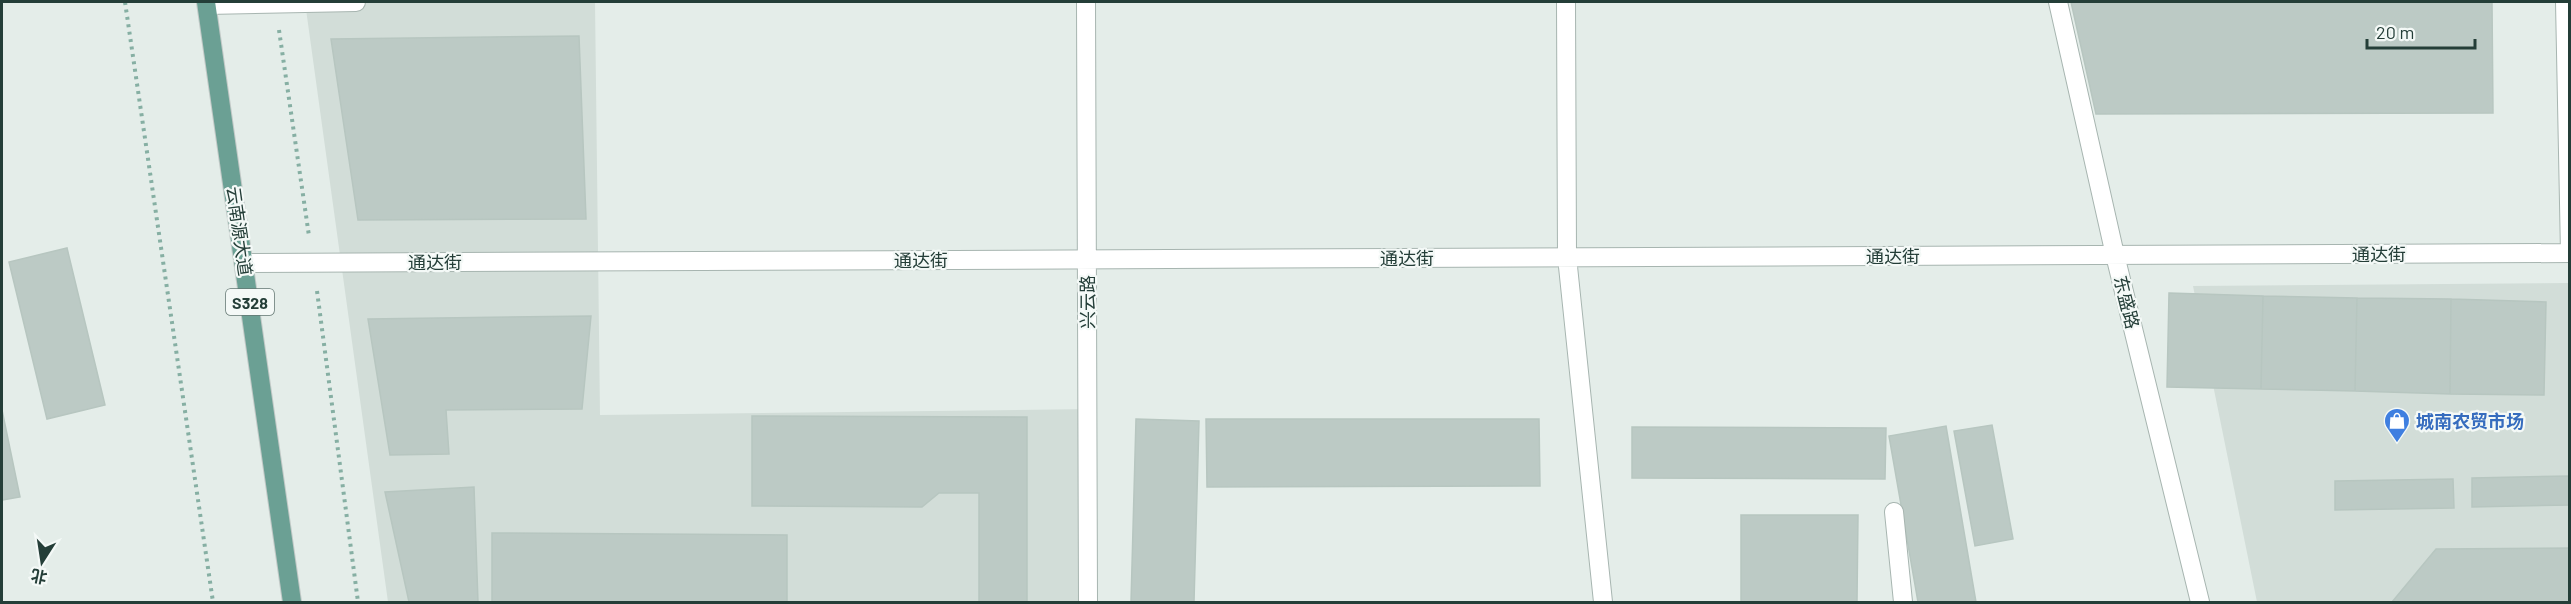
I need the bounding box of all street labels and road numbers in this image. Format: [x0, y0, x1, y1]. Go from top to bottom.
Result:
street label: 云南源大道 [223, 185, 257, 277]
street label: 通达街 [2352, 243, 2406, 265]
street label: 通达街 [1866, 245, 1920, 267]
street label: 通达街 [1380, 247, 1434, 269]
street label: 通达街 [894, 249, 948, 271]
street label: 通达街 [408, 251, 462, 273]
street label: 东盛路 [2110, 273, 2144, 331]
street label: 兴云路 [1076, 275, 1098, 329]
road number: S328 [226, 289, 274, 315]

